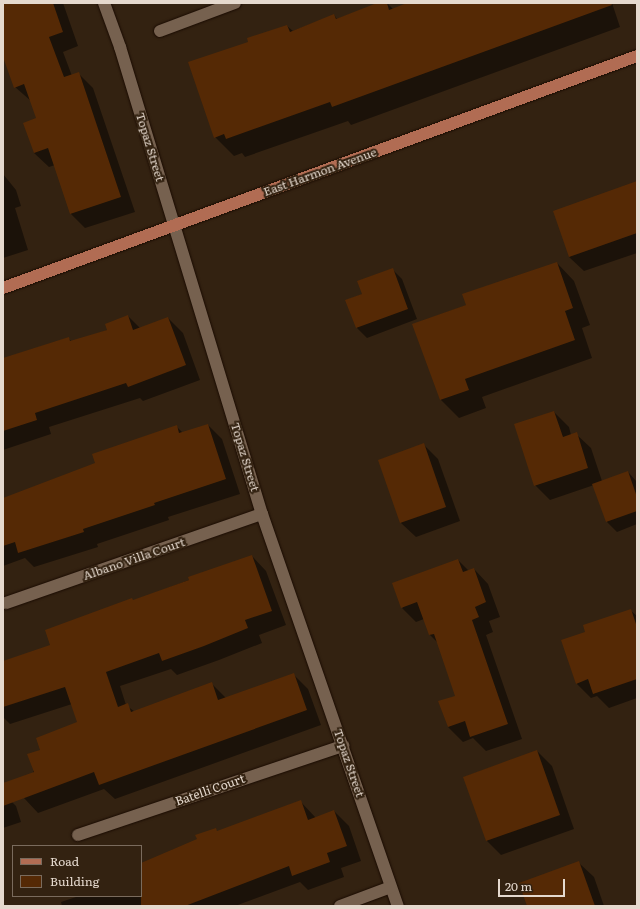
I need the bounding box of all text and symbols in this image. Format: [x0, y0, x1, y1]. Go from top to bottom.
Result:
street label: Topaz Street [133, 111, 167, 183]
street label: East Harmon Avenue [261, 145, 379, 199]
street label: Topaz Street [228, 421, 262, 493]
street label: Albano Villa Court [81, 535, 187, 583]
street label: Topaz Street [331, 727, 367, 799]
street label: Batelli Court [173, 771, 247, 809]
legend [12, 845, 142, 897]
text: Road [50, 852, 79, 870]
scale bar [500, 871, 567, 897]
text: Building [50, 872, 99, 890]
text: 20 m [505, 877, 532, 895]

